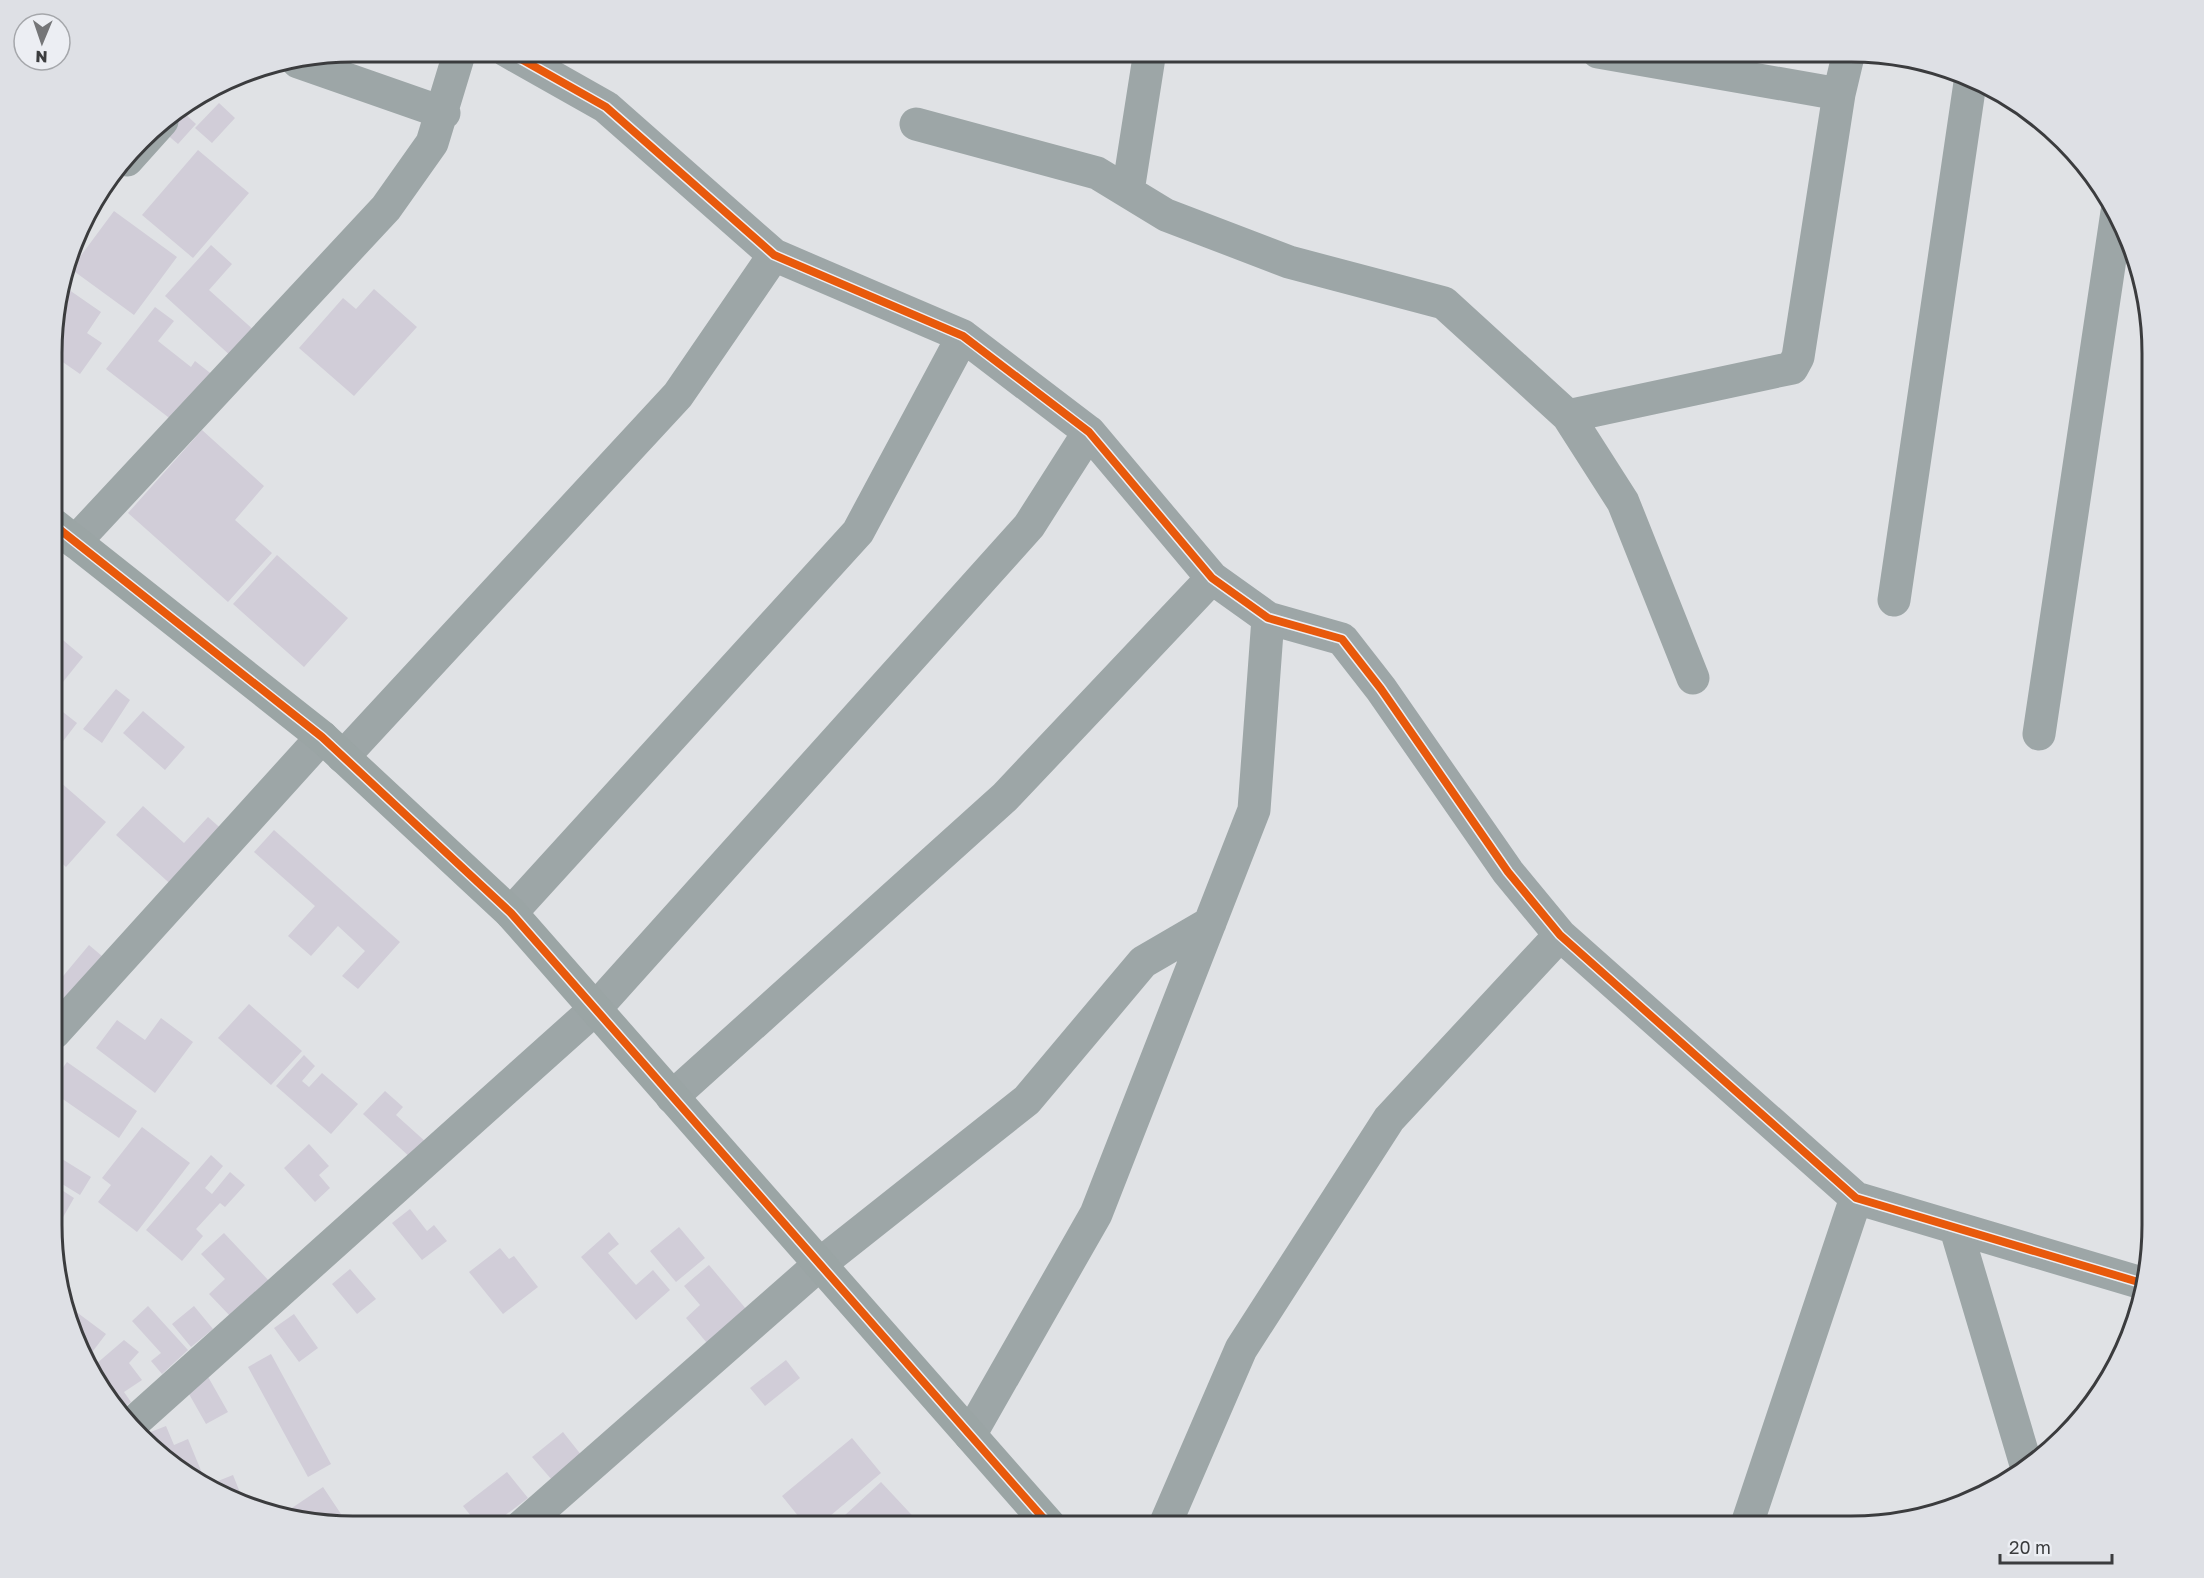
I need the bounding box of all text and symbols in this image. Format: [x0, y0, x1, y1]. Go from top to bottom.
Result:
north arrow [12, 12, 72, 72]
text: N [35, 47, 48, 67]
scale bar [2000, 1527, 2112, 1565]
text: 20 m [2009, 1536, 2051, 1558]

